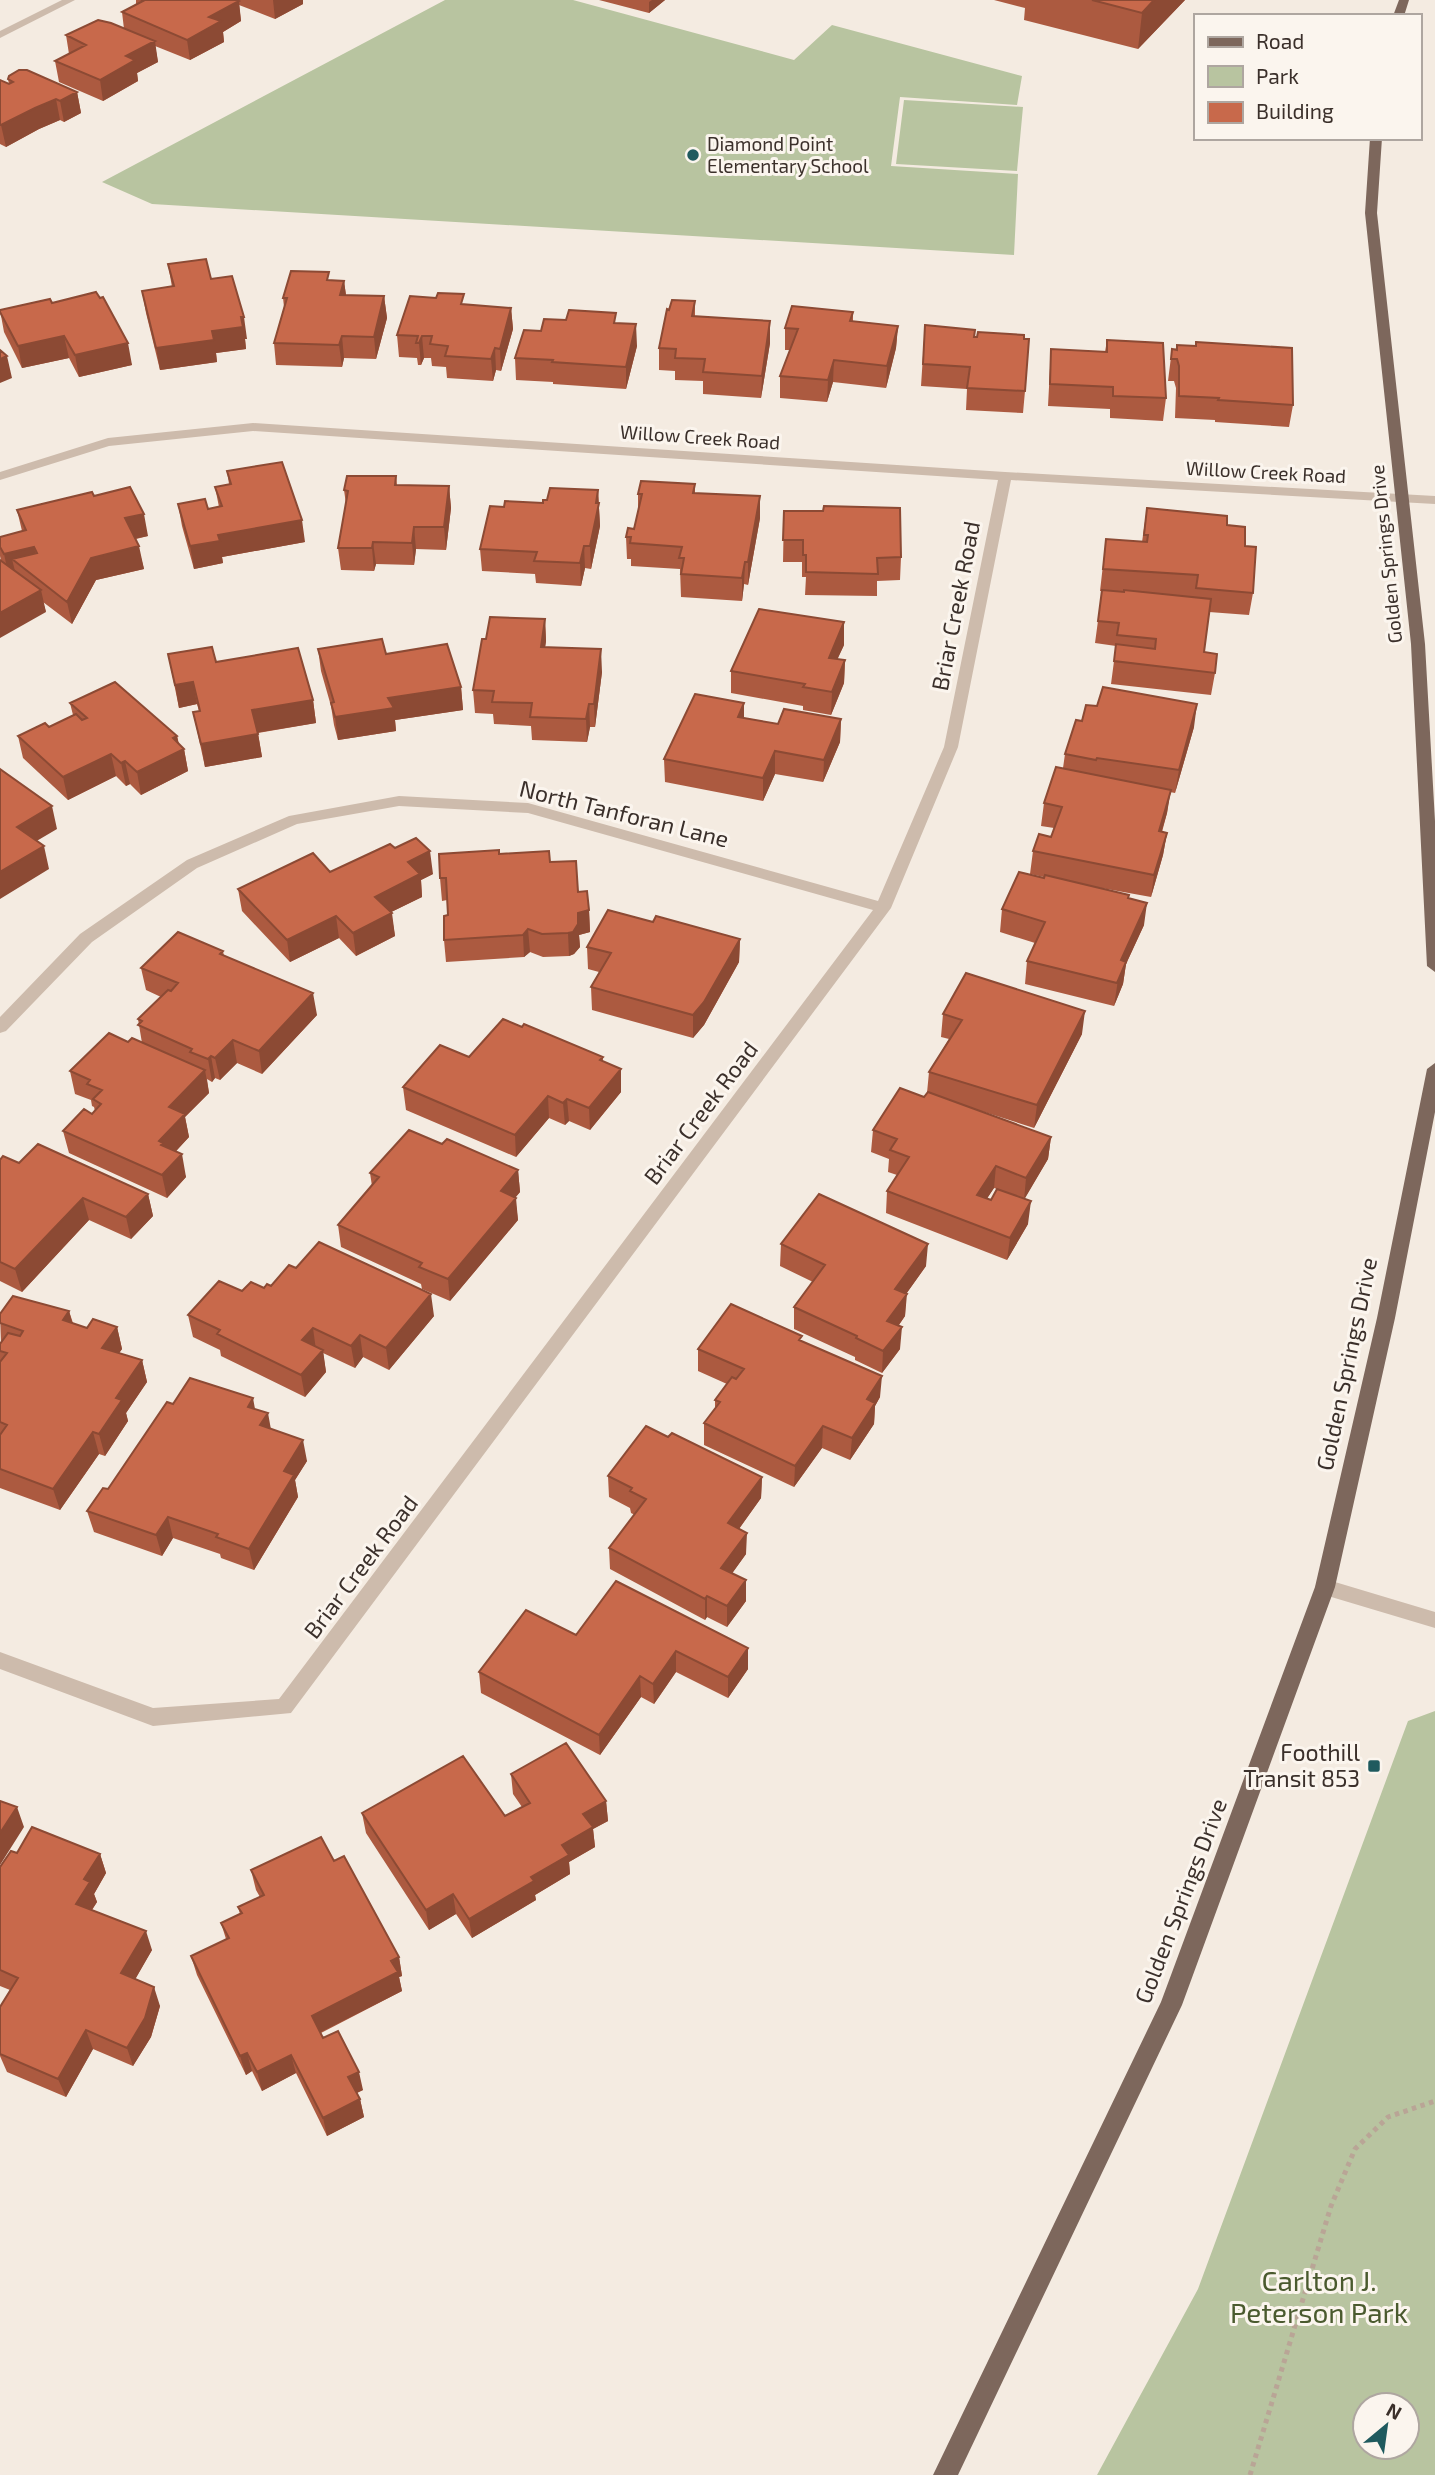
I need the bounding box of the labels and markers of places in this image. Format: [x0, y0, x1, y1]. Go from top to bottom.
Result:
place label: Diamond Point Elementary School [707, 132, 869, 177]
marker: Diamond Point Elementary School [685, 147, 701, 163]
place label: Foothill Transit 853 [1243, 1738, 1360, 1792]
marker: Foothill Transit 853 [1366, 1758, 1382, 1774]

